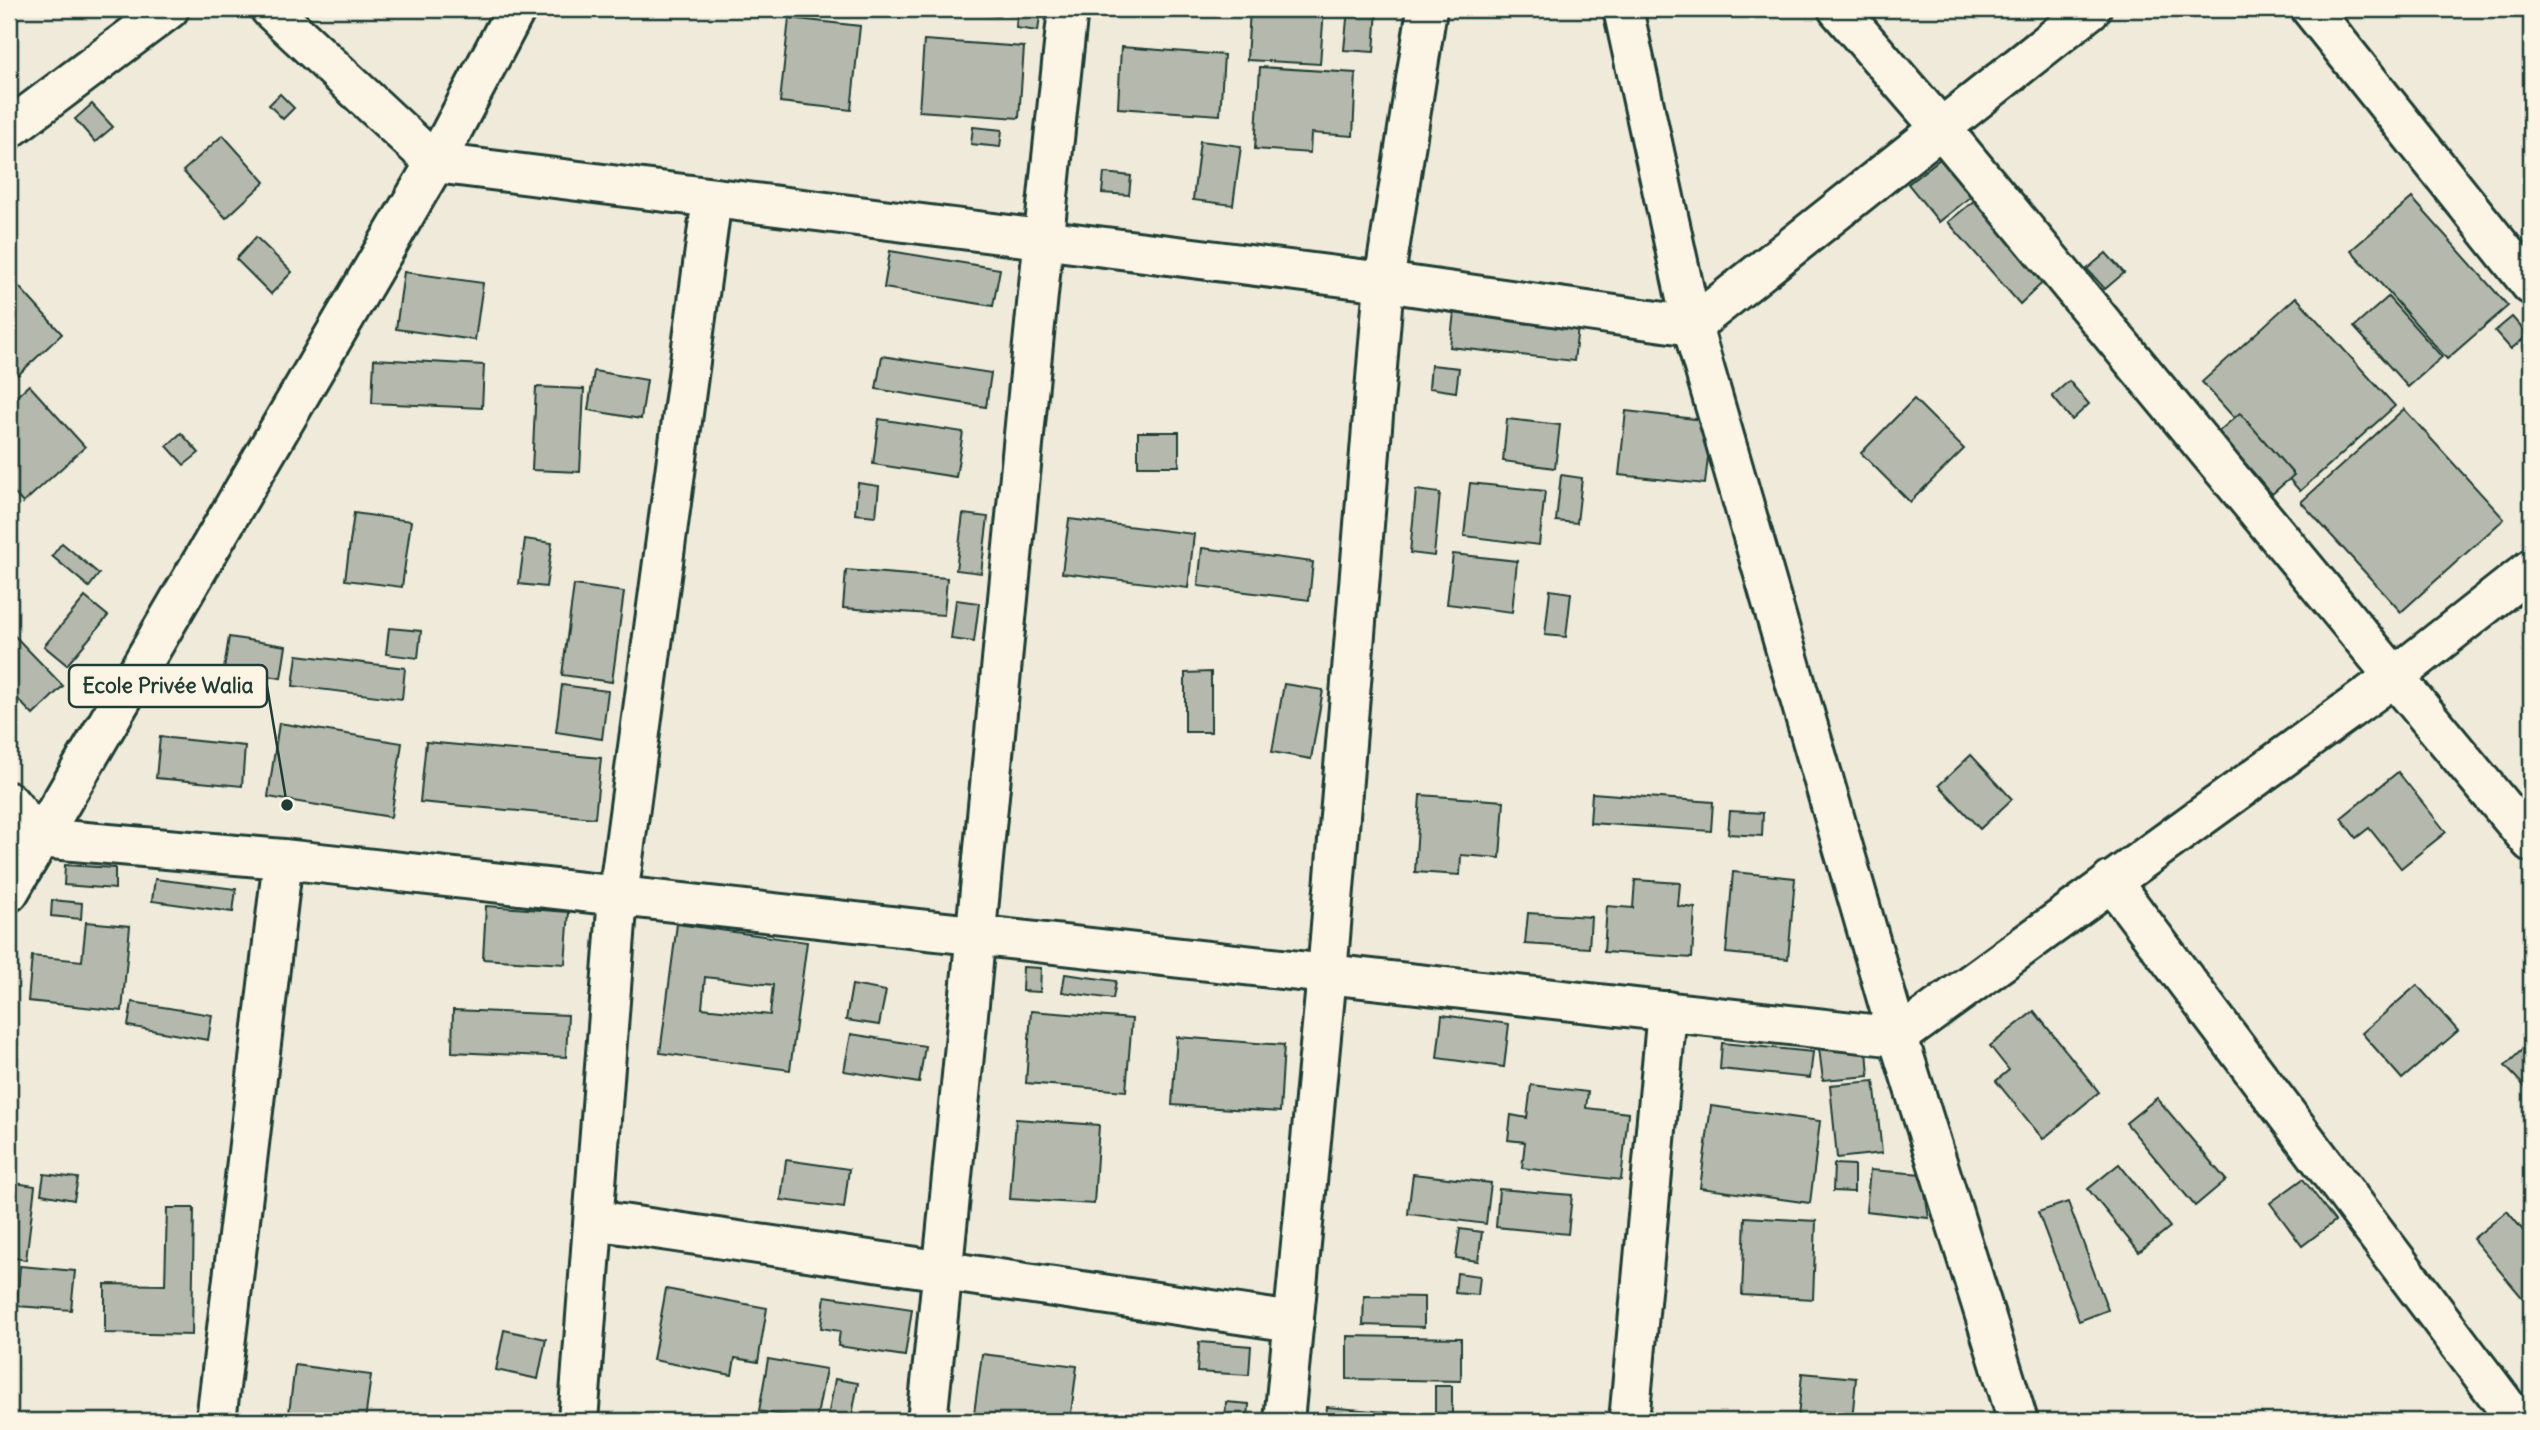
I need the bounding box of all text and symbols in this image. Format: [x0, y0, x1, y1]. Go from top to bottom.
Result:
callout: Ecole Privée Walia [69, 665, 267, 707]
text: Ecole Privée Walia [83, 672, 253, 699]

